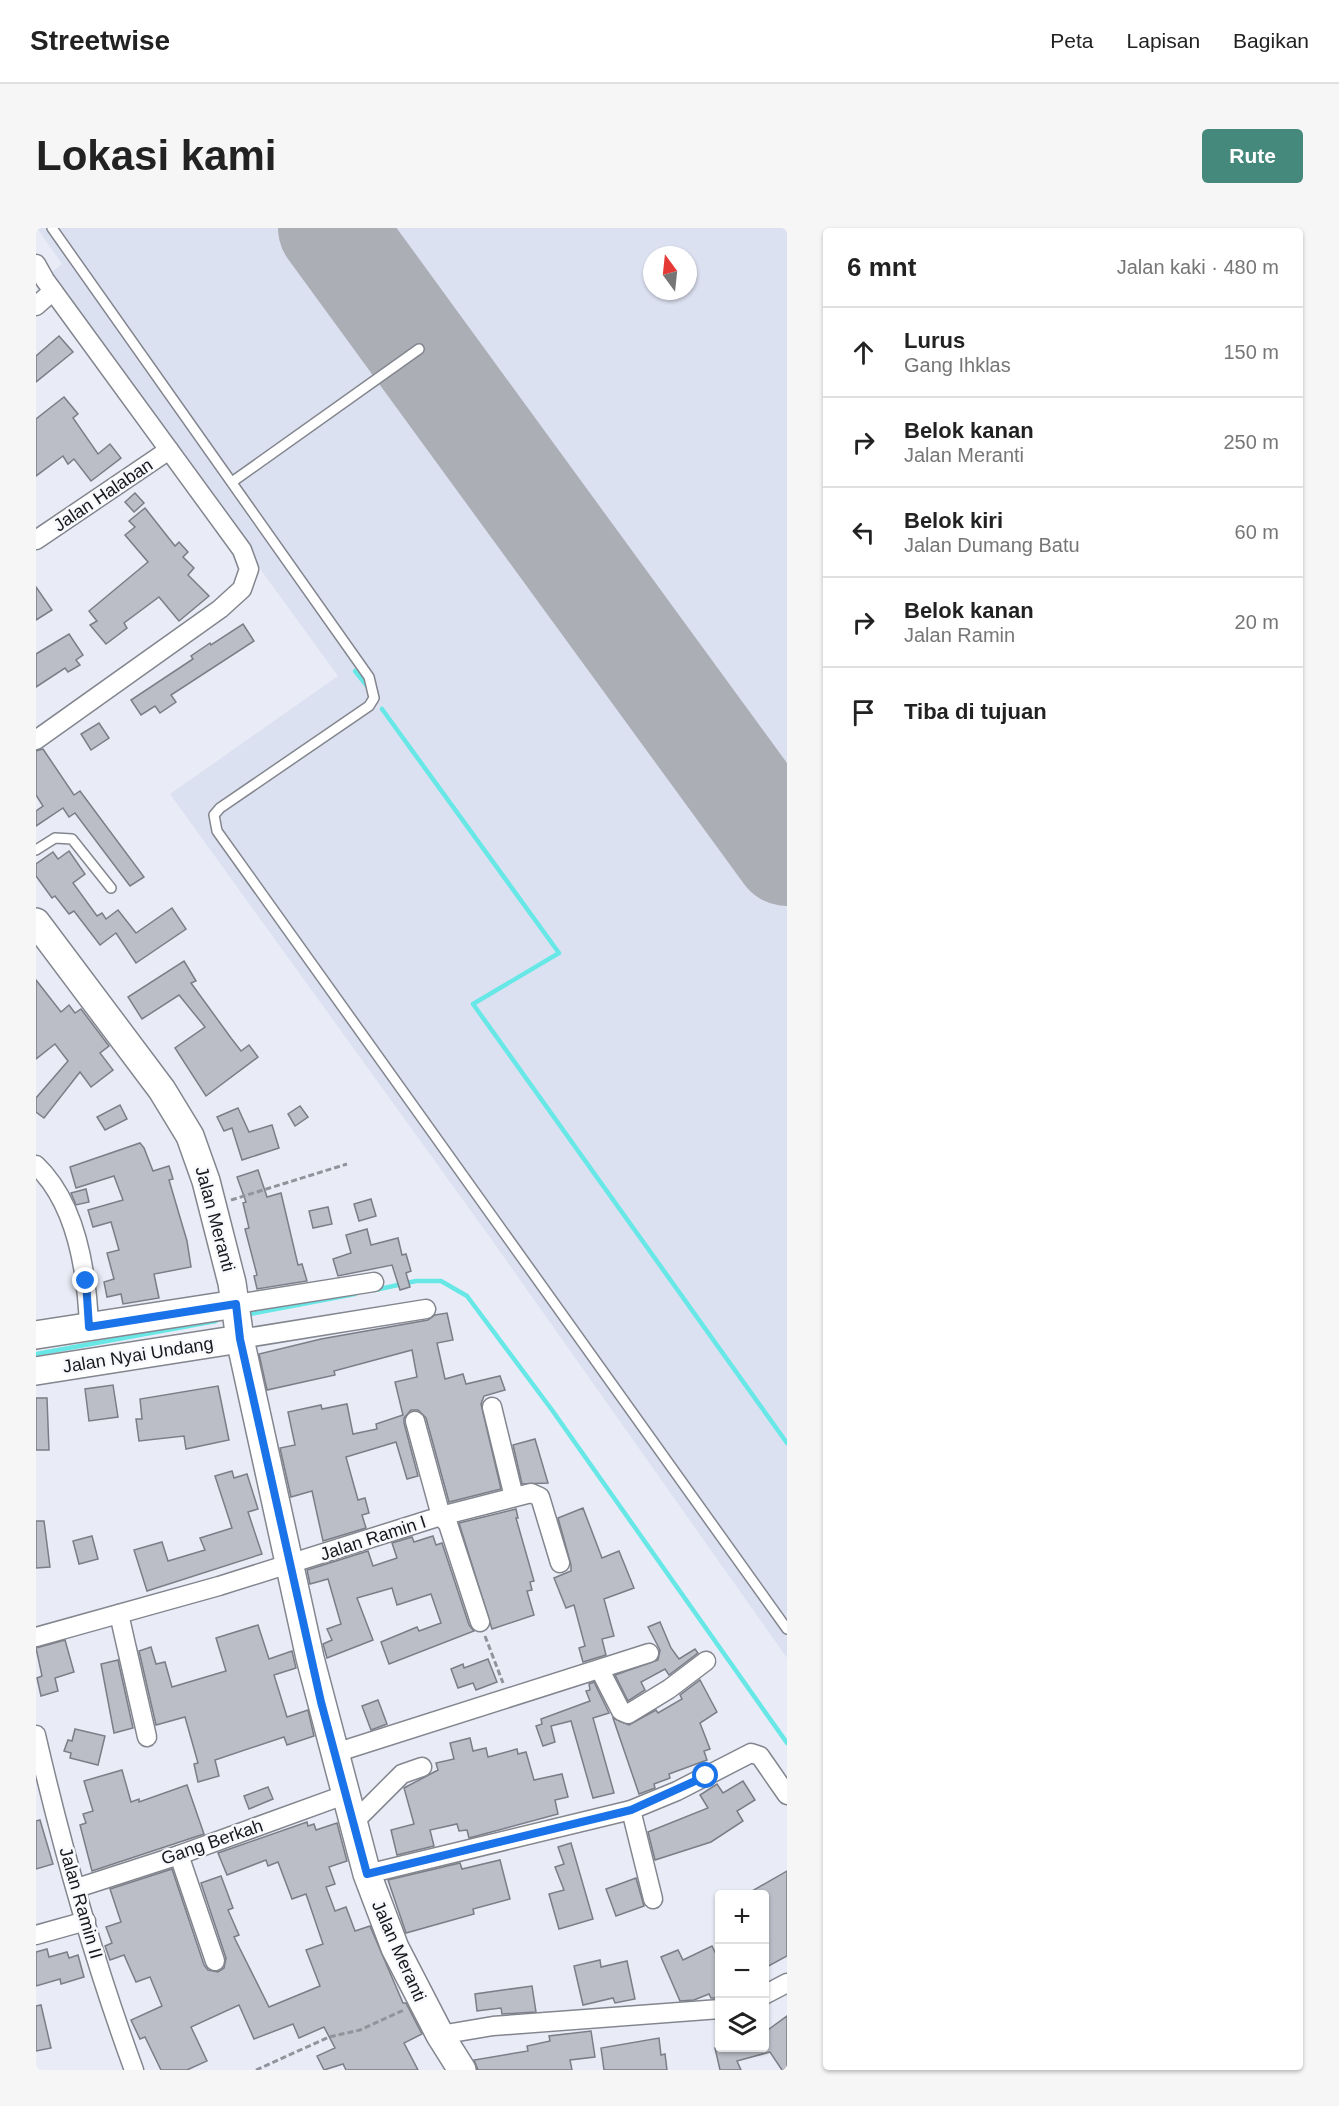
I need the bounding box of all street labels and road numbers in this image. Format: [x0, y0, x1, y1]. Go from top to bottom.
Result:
street label: Jalan Halaban [50, 455, 156, 535]
street label: Jalan Meranti [191, 1164, 239, 1274]
street label: Jalan Nyai Undang [61, 1333, 215, 1377]
street label: Jalan Ramin I [318, 1511, 428, 1565]
street label: Gang Berkah [159, 1815, 265, 1869]
street label: Jalan Ramin II [56, 1845, 106, 1961]
street label: Jalan Meranti [368, 1898, 430, 2004]

